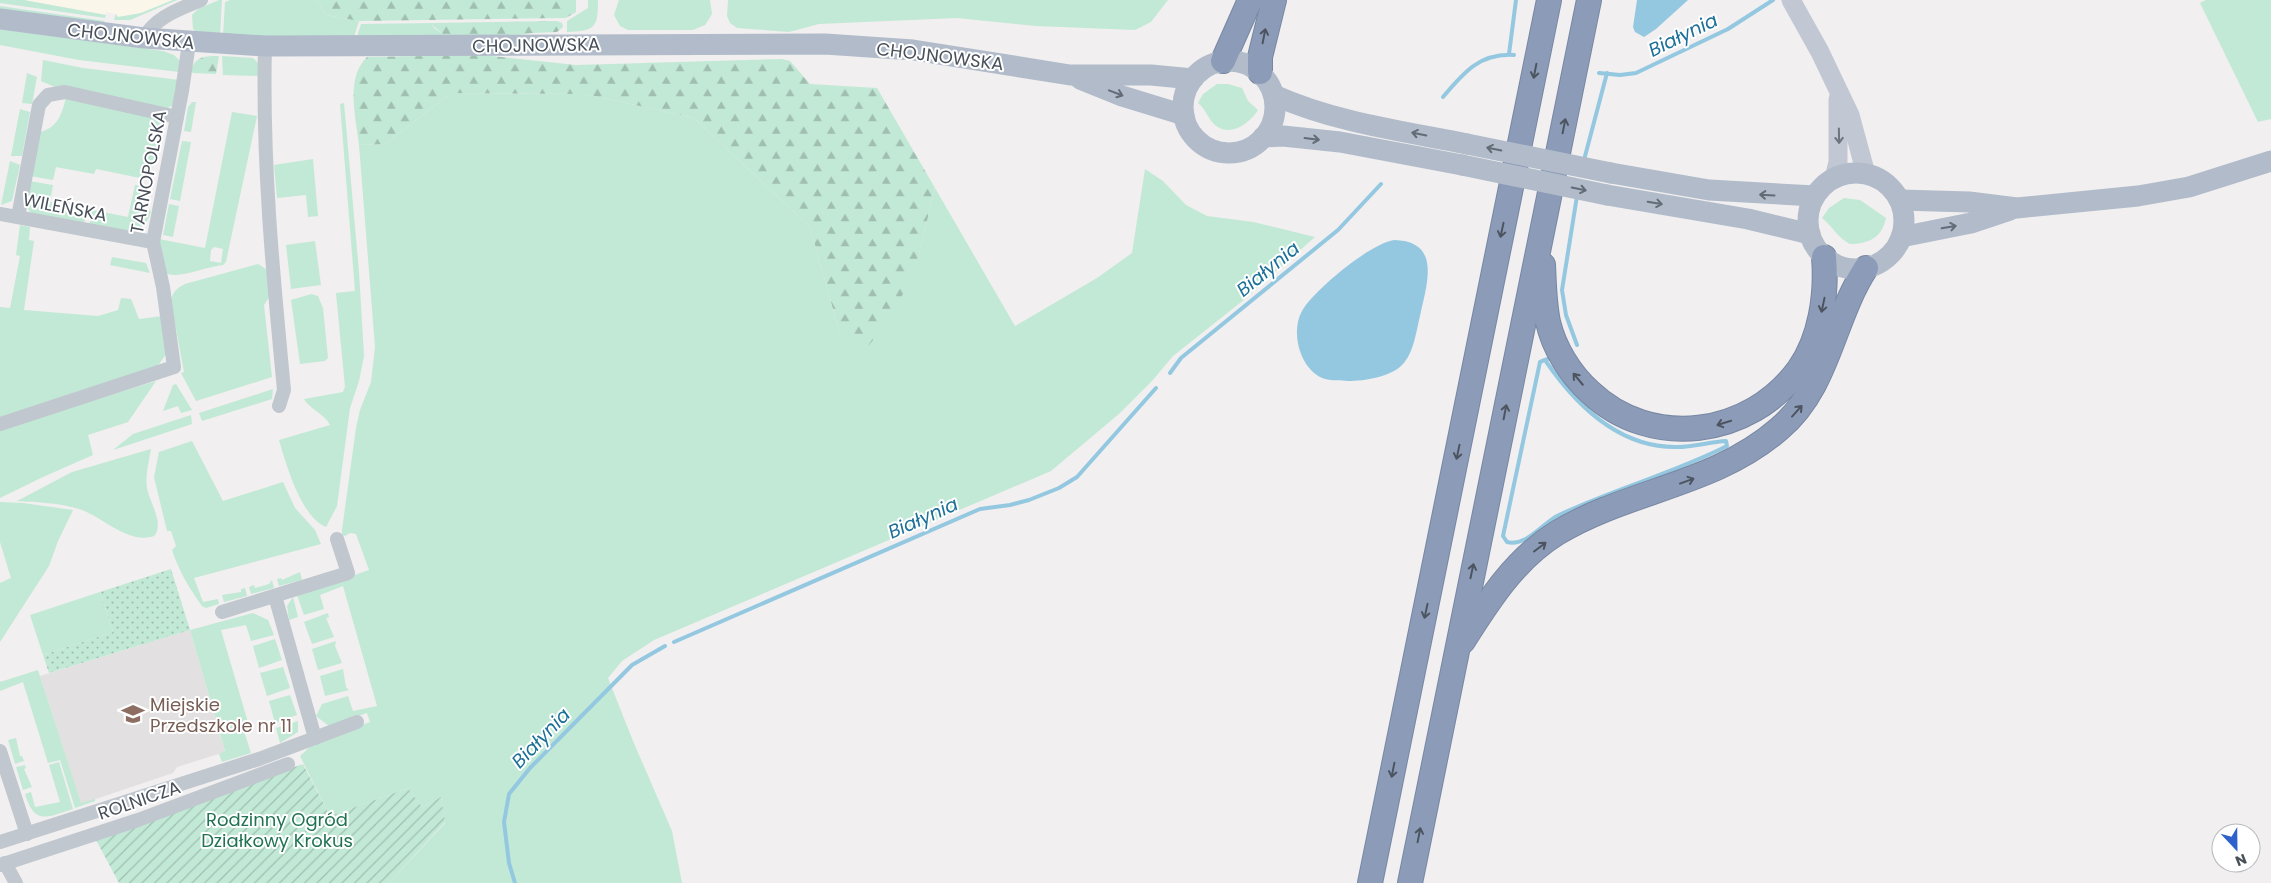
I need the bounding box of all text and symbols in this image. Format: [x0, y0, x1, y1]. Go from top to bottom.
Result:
water label: Białynia [1644, 7, 1722, 63]
street label: CHOJNOWSKA [66, 17, 196, 55]
one-way arrow [1260, 28, 1270, 44]
street label: CHOJNOWSKA [472, 31, 600, 59]
street label: CHOJNOWSKA [875, 36, 1005, 76]
one-way arrow [1530, 62, 1539, 78]
one-way arrow [1108, 89, 1123, 99]
street label: TARNOPOLSKA [124, 108, 172, 236]
one-way arrow [1559, 118, 1569, 134]
one-way arrow [1834, 128, 1844, 144]
one-way arrow [1411, 129, 1427, 138]
one-way arrow [1304, 134, 1320, 144]
one-way arrow [1487, 144, 1503, 154]
one-way arrow [1570, 185, 1586, 194]
street label: WILEŃSKA [21, 187, 109, 227]
one-way arrow [1759, 190, 1775, 199]
one-way arrow [1646, 199, 1662, 209]
one-way arrow [1497, 221, 1506, 237]
one-way arrow [1940, 221, 1956, 231]
water label: Białynia [1231, 235, 1305, 303]
one-way arrow [1817, 297, 1827, 313]
one-way arrow [1572, 373, 1583, 386]
one-way arrow [1500, 404, 1510, 420]
one-way arrow [1792, 404, 1803, 417]
one-way arrow [1716, 419, 1732, 429]
one-way arrow [1453, 443, 1462, 459]
one-way arrow [1679, 476, 1694, 485]
water label: Białynia [884, 490, 963, 545]
one-way arrow [1533, 542, 1546, 553]
one-way arrow [1468, 563, 1478, 579]
one-way arrow [1420, 602, 1430, 618]
place label: Miejskie Przedszkole nr 11 [150, 692, 292, 738]
school or university icon: Miejskie Przedszkole nr 11 [120, 701, 146, 727]
water label: Białynia [505, 702, 577, 774]
one-way arrow [1388, 762, 1397, 778]
street label: ROLNICZA [94, 774, 184, 826]
park label: Rodzinny Ogród Działkowy Krokus [201, 807, 353, 853]
north arrow [2211, 823, 2261, 873]
one-way arrow [1415, 828, 1424, 844]
text: N [2232, 849, 2249, 871]

